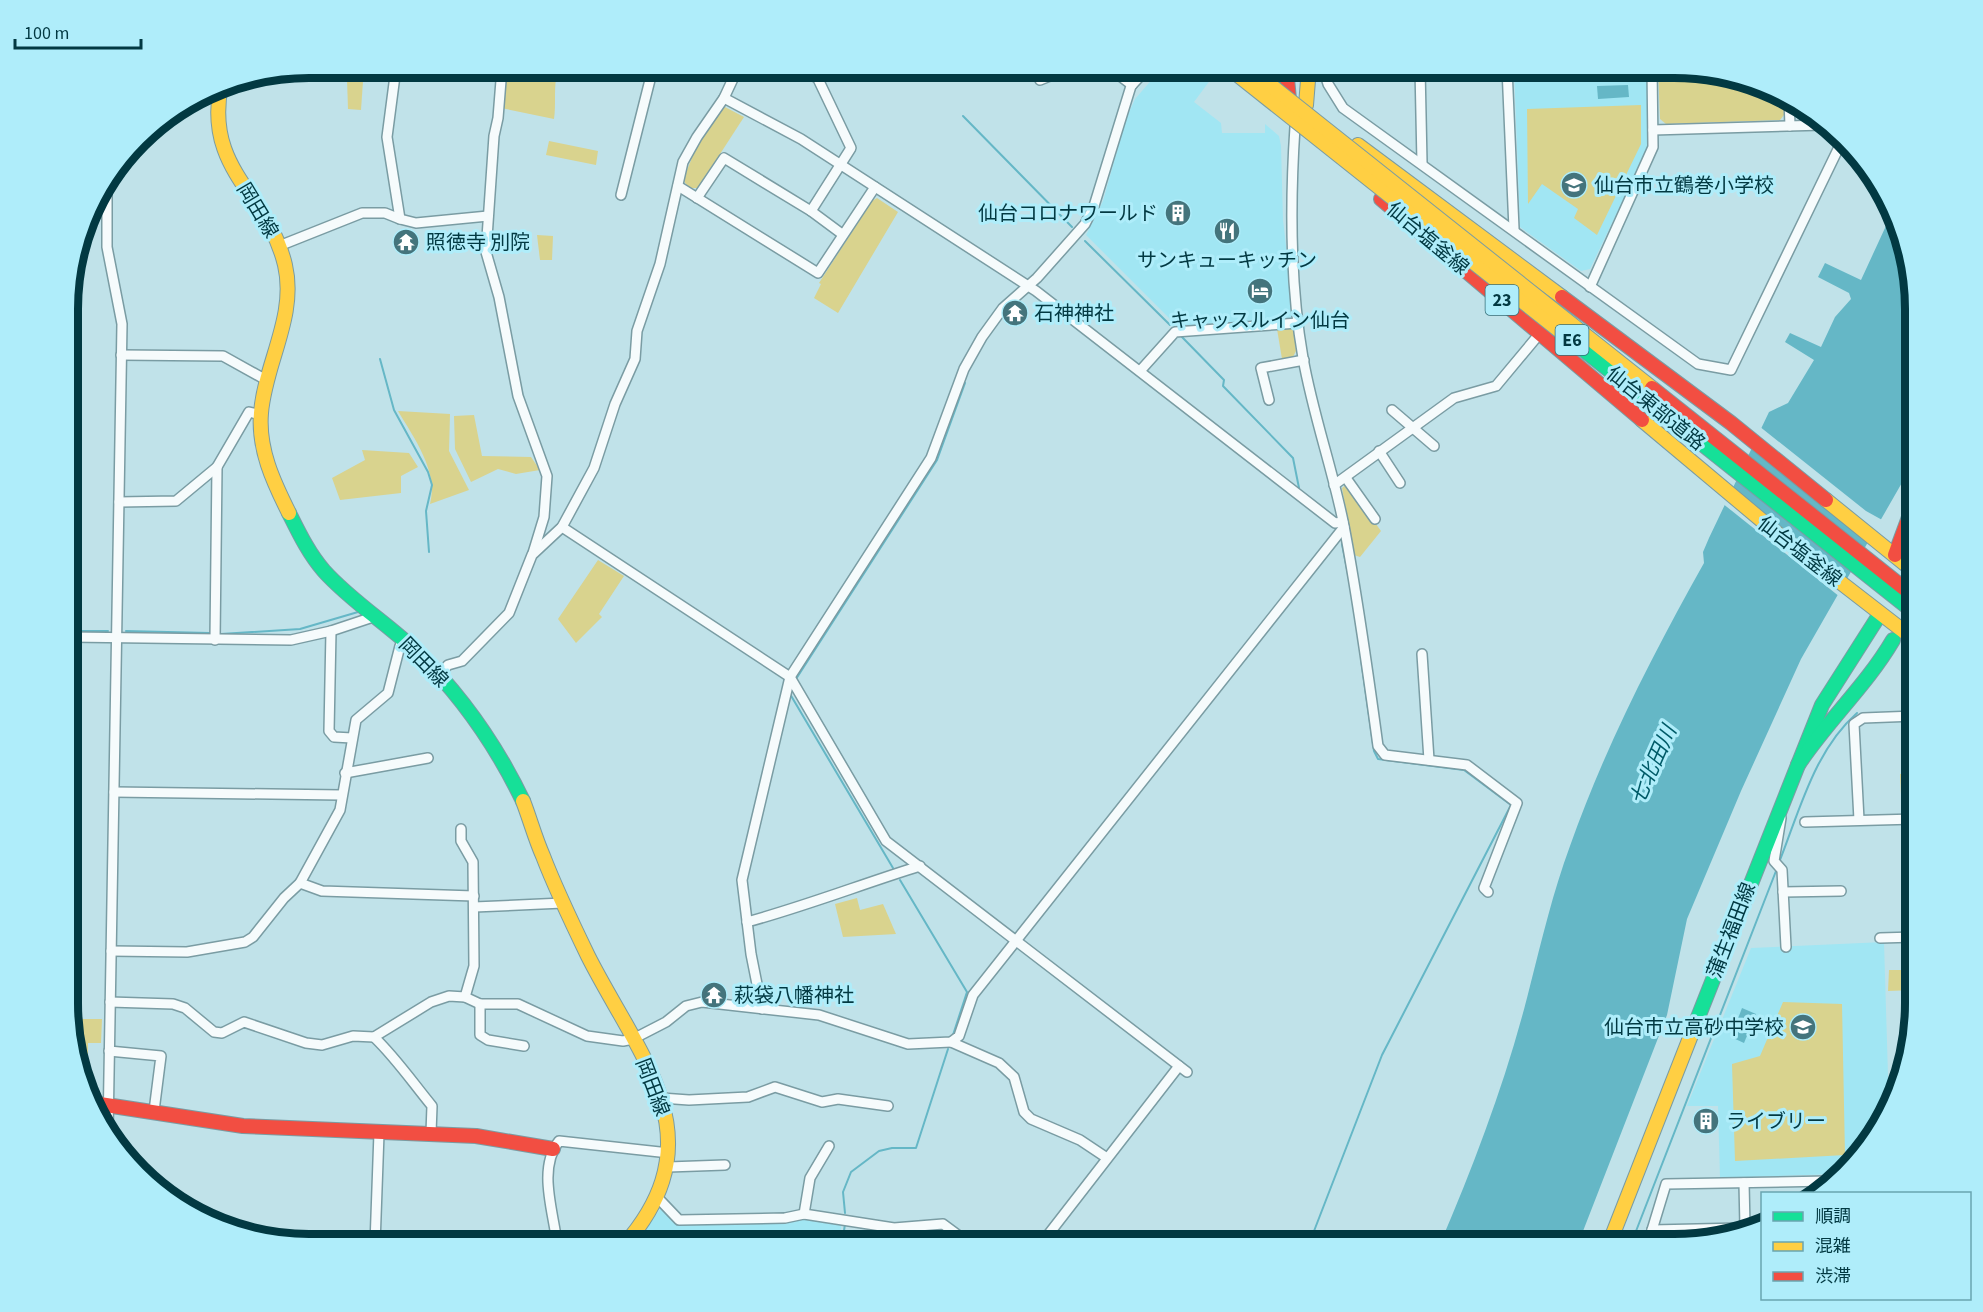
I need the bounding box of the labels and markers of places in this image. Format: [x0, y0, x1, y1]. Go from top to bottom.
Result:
school or university icon: 仙台市立鶴巻小学校 [1559, 170, 1589, 200]
place label: 仙台市立鶴巻小学校 [1594, 172, 1774, 200]
building icon: 仙台コロナワールド [1163, 198, 1193, 228]
place label: 仙台コロナワールド [978, 200, 1158, 228]
restaurant icon: サンキューキッチン [1212, 216, 1242, 246]
temple icon: 照徳寺 別院 [391, 227, 421, 257]
place label: 照徳寺 別院 [426, 229, 530, 257]
place label: サンキューキッチン [1137, 247, 1317, 275]
hotel icon: キャッスルイン仙台 [1245, 276, 1275, 306]
temple icon: 石神神社 [1000, 298, 1030, 328]
place label: 石神神社 [1034, 300, 1114, 328]
place label: キャッスルイン仙台 [1170, 307, 1350, 335]
temple icon: 萩袋八幡神社 [699, 980, 729, 1010]
place label: 萩袋八幡神社 [734, 982, 854, 1010]
school or university icon: 仙台市立高砂中学校 [1788, 1012, 1818, 1042]
place label: 仙台市立高砂中学校 [1604, 1014, 1784, 1042]
building icon: ライブリー [1691, 1106, 1721, 1136]
place label: ライブリー [1726, 1108, 1826, 1136]

